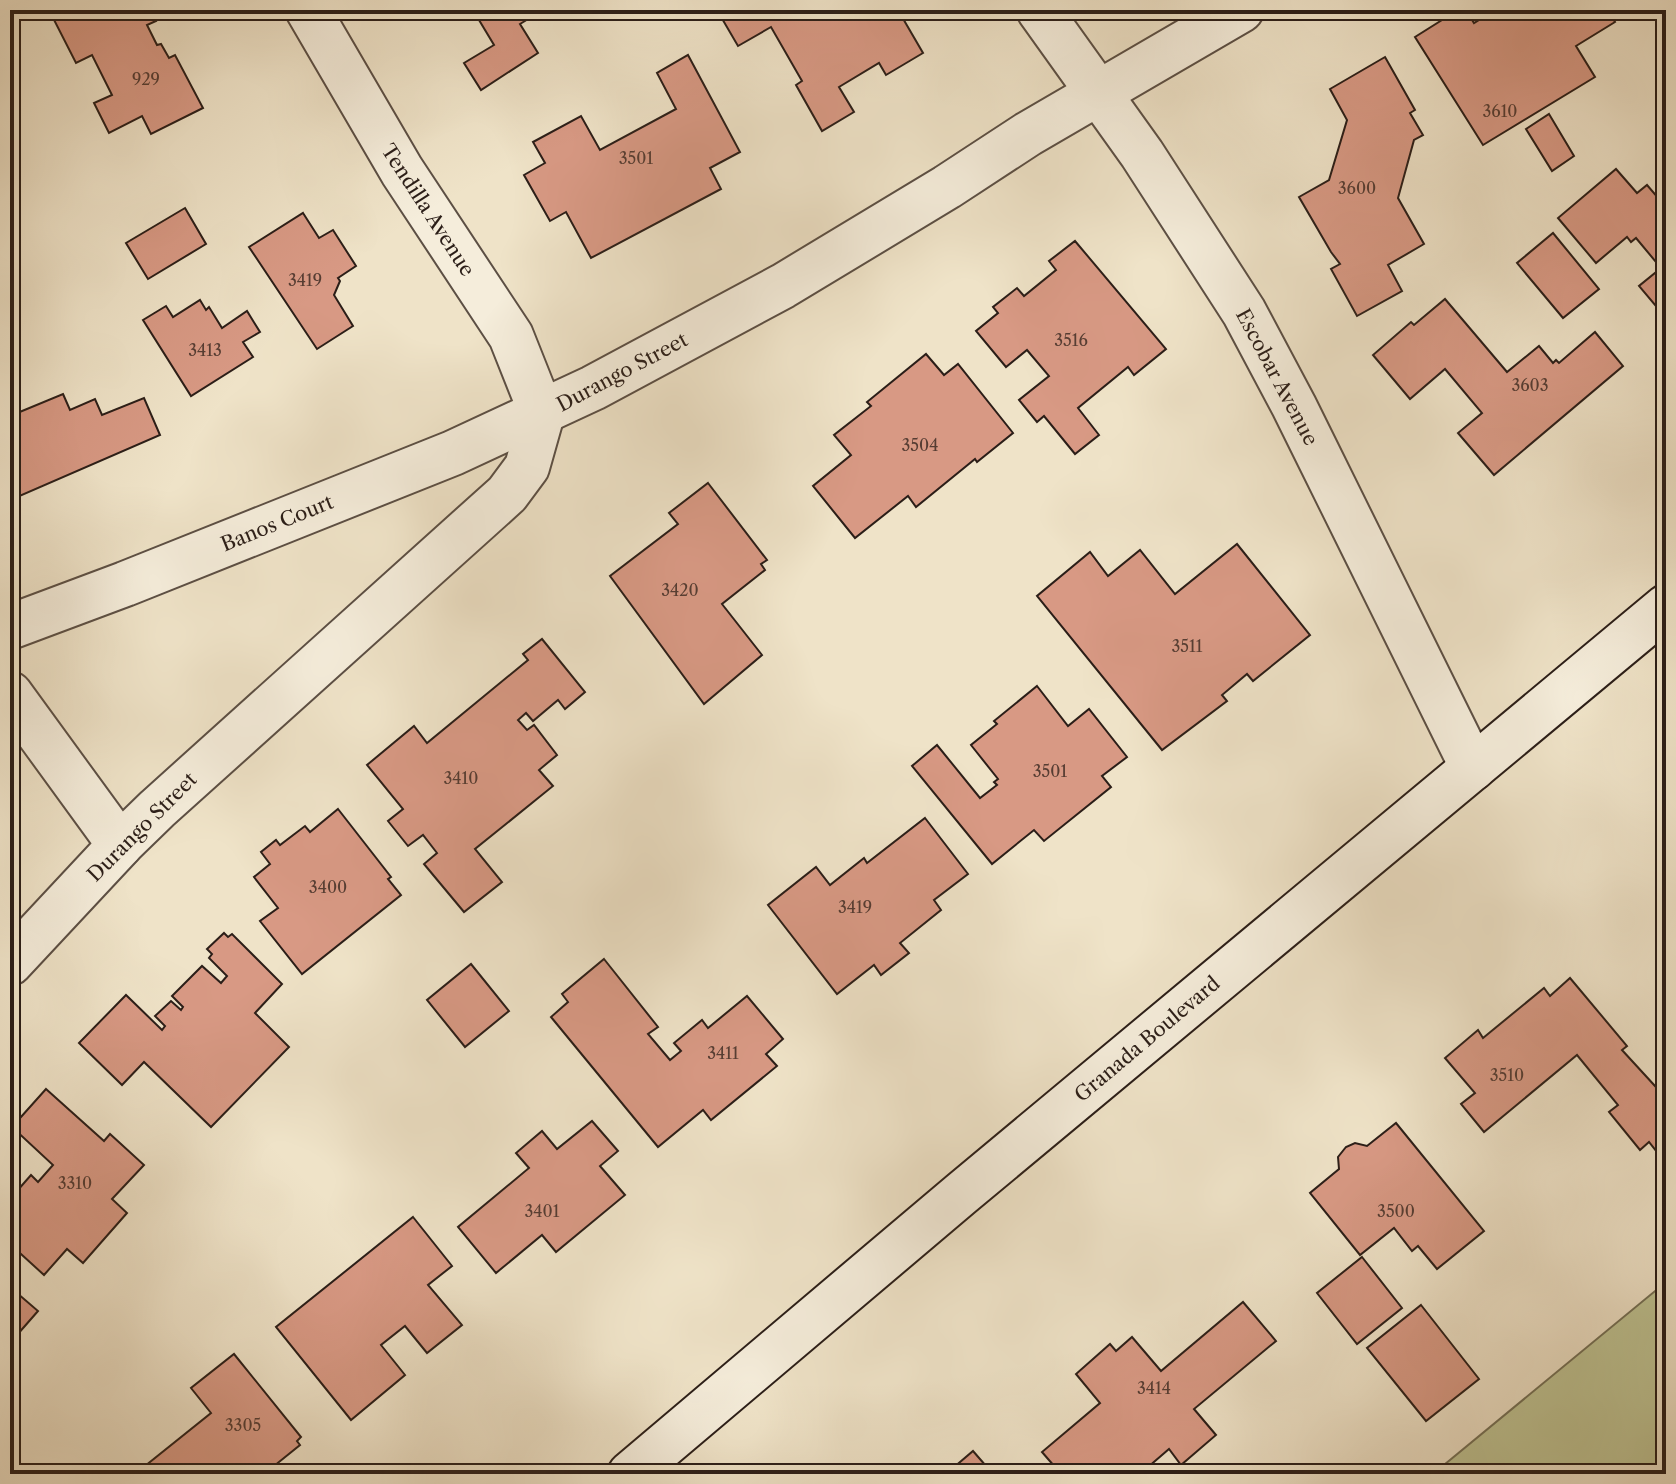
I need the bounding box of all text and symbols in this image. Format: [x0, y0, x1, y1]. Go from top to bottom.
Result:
house number: 929 [132, 69, 160, 89]
house number: 3610 [1482, 101, 1518, 121]
street label: Tendilla Avenue [376, 139, 480, 281]
house number: 3501 [619, 148, 653, 168]
house number: 3600 [1338, 178, 1376, 198]
house number: 3419 [288, 270, 322, 290]
street label: Escobar Avenue [1231, 304, 1323, 450]
street label: Durango Street [552, 327, 692, 417]
house number: 3516 [1054, 330, 1088, 350]
house number: 3413 [188, 340, 222, 360]
house number: 3603 [1511, 375, 1549, 395]
house number: 3504 [902, 435, 938, 455]
street label: Banos Court [217, 490, 337, 556]
house number: 3420 [661, 580, 699, 600]
house number: 3511 [1172, 636, 1203, 656]
house number: 3501 [1033, 761, 1067, 781]
street label: Durango Street [82, 767, 202, 887]
house number: 3410 [444, 768, 478, 788]
house number: 3400 [309, 877, 347, 897]
house number: 3419 [838, 897, 872, 917]
street label: Granada Boulevard [1069, 971, 1225, 1107]
house number: 3411 [707, 1043, 739, 1063]
house number: 3510 [1490, 1065, 1524, 1085]
house number: 3310 [58, 1173, 92, 1193]
house number: 3401 [525, 1201, 560, 1221]
house number: 3500 [1377, 1201, 1415, 1221]
house number: 3414 [1137, 1378, 1171, 1398]
house number: 3305 [225, 1415, 261, 1435]

